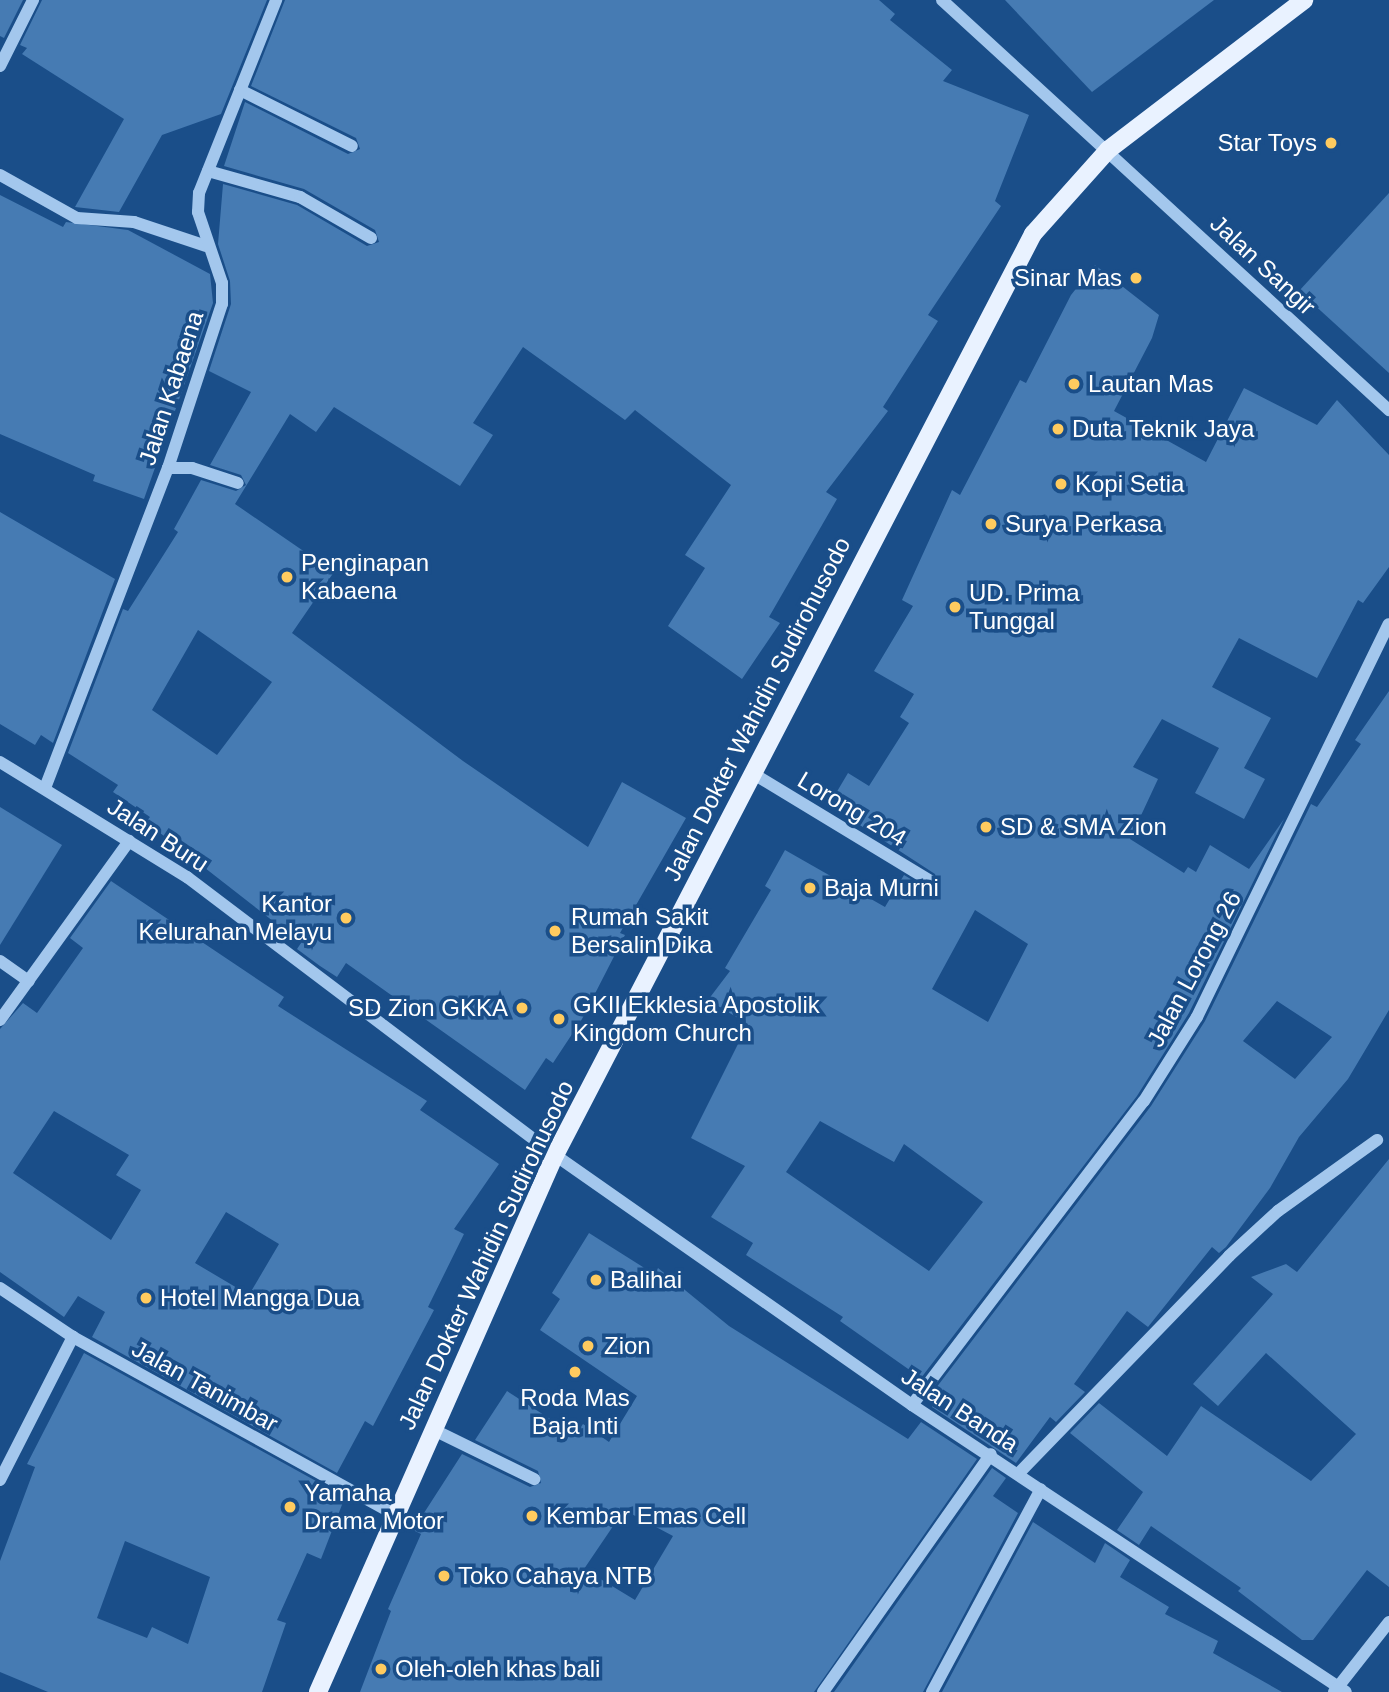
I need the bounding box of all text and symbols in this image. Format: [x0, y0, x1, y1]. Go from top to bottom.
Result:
place label: Star Toys [1217, 129, 1317, 157]
marker: Star Toys [1323, 135, 1339, 151]
street label: Jalan Sangir [1204, 209, 1322, 321]
place label: Sinar Mas [1014, 264, 1122, 292]
marker: Sinar Mas [1128, 270, 1144, 286]
street label: Jalan Kabaena [133, 307, 209, 469]
place label: Lautan Mas [1088, 370, 1213, 398]
marker: Lautan Mas [1066, 376, 1082, 392]
place label: Duta Teknik Jaya [1072, 415, 1255, 443]
marker: Duta Teknik Jaya [1050, 421, 1066, 437]
place label: Kopi Setia [1075, 470, 1184, 498]
marker: Kopi Setia [1053, 476, 1069, 492]
place label: Surya Perkasa [1005, 510, 1162, 538]
marker: Surya Perkasa [983, 516, 999, 532]
street label: Jalan Dokter Wahidin Sudirohusodo [657, 532, 857, 886]
place label: Penginapan Kabaena [301, 549, 429, 605]
marker: Penginapan Kabaena [279, 569, 295, 585]
place label: UD. Prima Tunggal [969, 579, 1080, 635]
marker: UD. Prima Tunggal [947, 599, 963, 615]
street label: Lorong 204 [793, 765, 911, 853]
street label: Jalan Buru [102, 792, 214, 878]
place label: SD & SMA Zion [1000, 813, 1168, 841]
marker: SD & SMA Zion [978, 819, 994, 835]
place label: Baja Murni [824, 874, 939, 902]
marker: Baja Murni [802, 880, 818, 896]
street label: Jalan Lorong 26 [1141, 886, 1247, 1052]
place label: Kantor Kelurahan Melayu [139, 890, 332, 946]
place label: Rumah Sakit Bersalin Dika [571, 903, 712, 959]
marker: Kantor Kelurahan Melayu [338, 910, 354, 926]
marker: Rumah Sakit Bersalin Dika [545, 921, 565, 941]
place label: GKII Ekklesia Apostolik Kingdom Church [573, 991, 821, 1047]
place label: SD Zion GKKA [348, 994, 508, 1022]
marker: SD Zion GKKA [514, 1000, 530, 1016]
marker: GKII Ekklesia Apostolik Kingdom Church [551, 1011, 567, 1027]
street label: Jalan Dokter Wahidin Sudirohusodo [392, 1076, 580, 1434]
place label: Balihai [610, 1266, 682, 1294]
marker: Balihai [588, 1272, 604, 1288]
place label: Hotel Mangga Dua [160, 1284, 360, 1312]
marker: Hotel Mangga Dua [138, 1290, 154, 1306]
place label: Zion [604, 1332, 651, 1360]
street label: Jalan Tanimbar [127, 1334, 283, 1438]
marker: Zion [578, 1336, 598, 1356]
street label: Jalan Banda [896, 1362, 1024, 1458]
marker: Roda Mas Baja Inti [567, 1364, 583, 1380]
place label: Roda Mas Baja Inti [520, 1384, 630, 1440]
place label: Yamaha Drama Motor [304, 1479, 444, 1535]
marker: Yamaha Drama Motor [282, 1499, 298, 1515]
place label: Kembar Emas Cell [546, 1502, 746, 1530]
marker: Kembar Emas Cell [524, 1508, 540, 1524]
place label: Toko Cahaya NTB [458, 1562, 653, 1590]
marker: Toko Cahaya NTB [436, 1568, 452, 1584]
place label: Oleh-oleh khas bali [395, 1655, 600, 1683]
marker: Oleh-oleh khas bali [373, 1661, 389, 1677]

